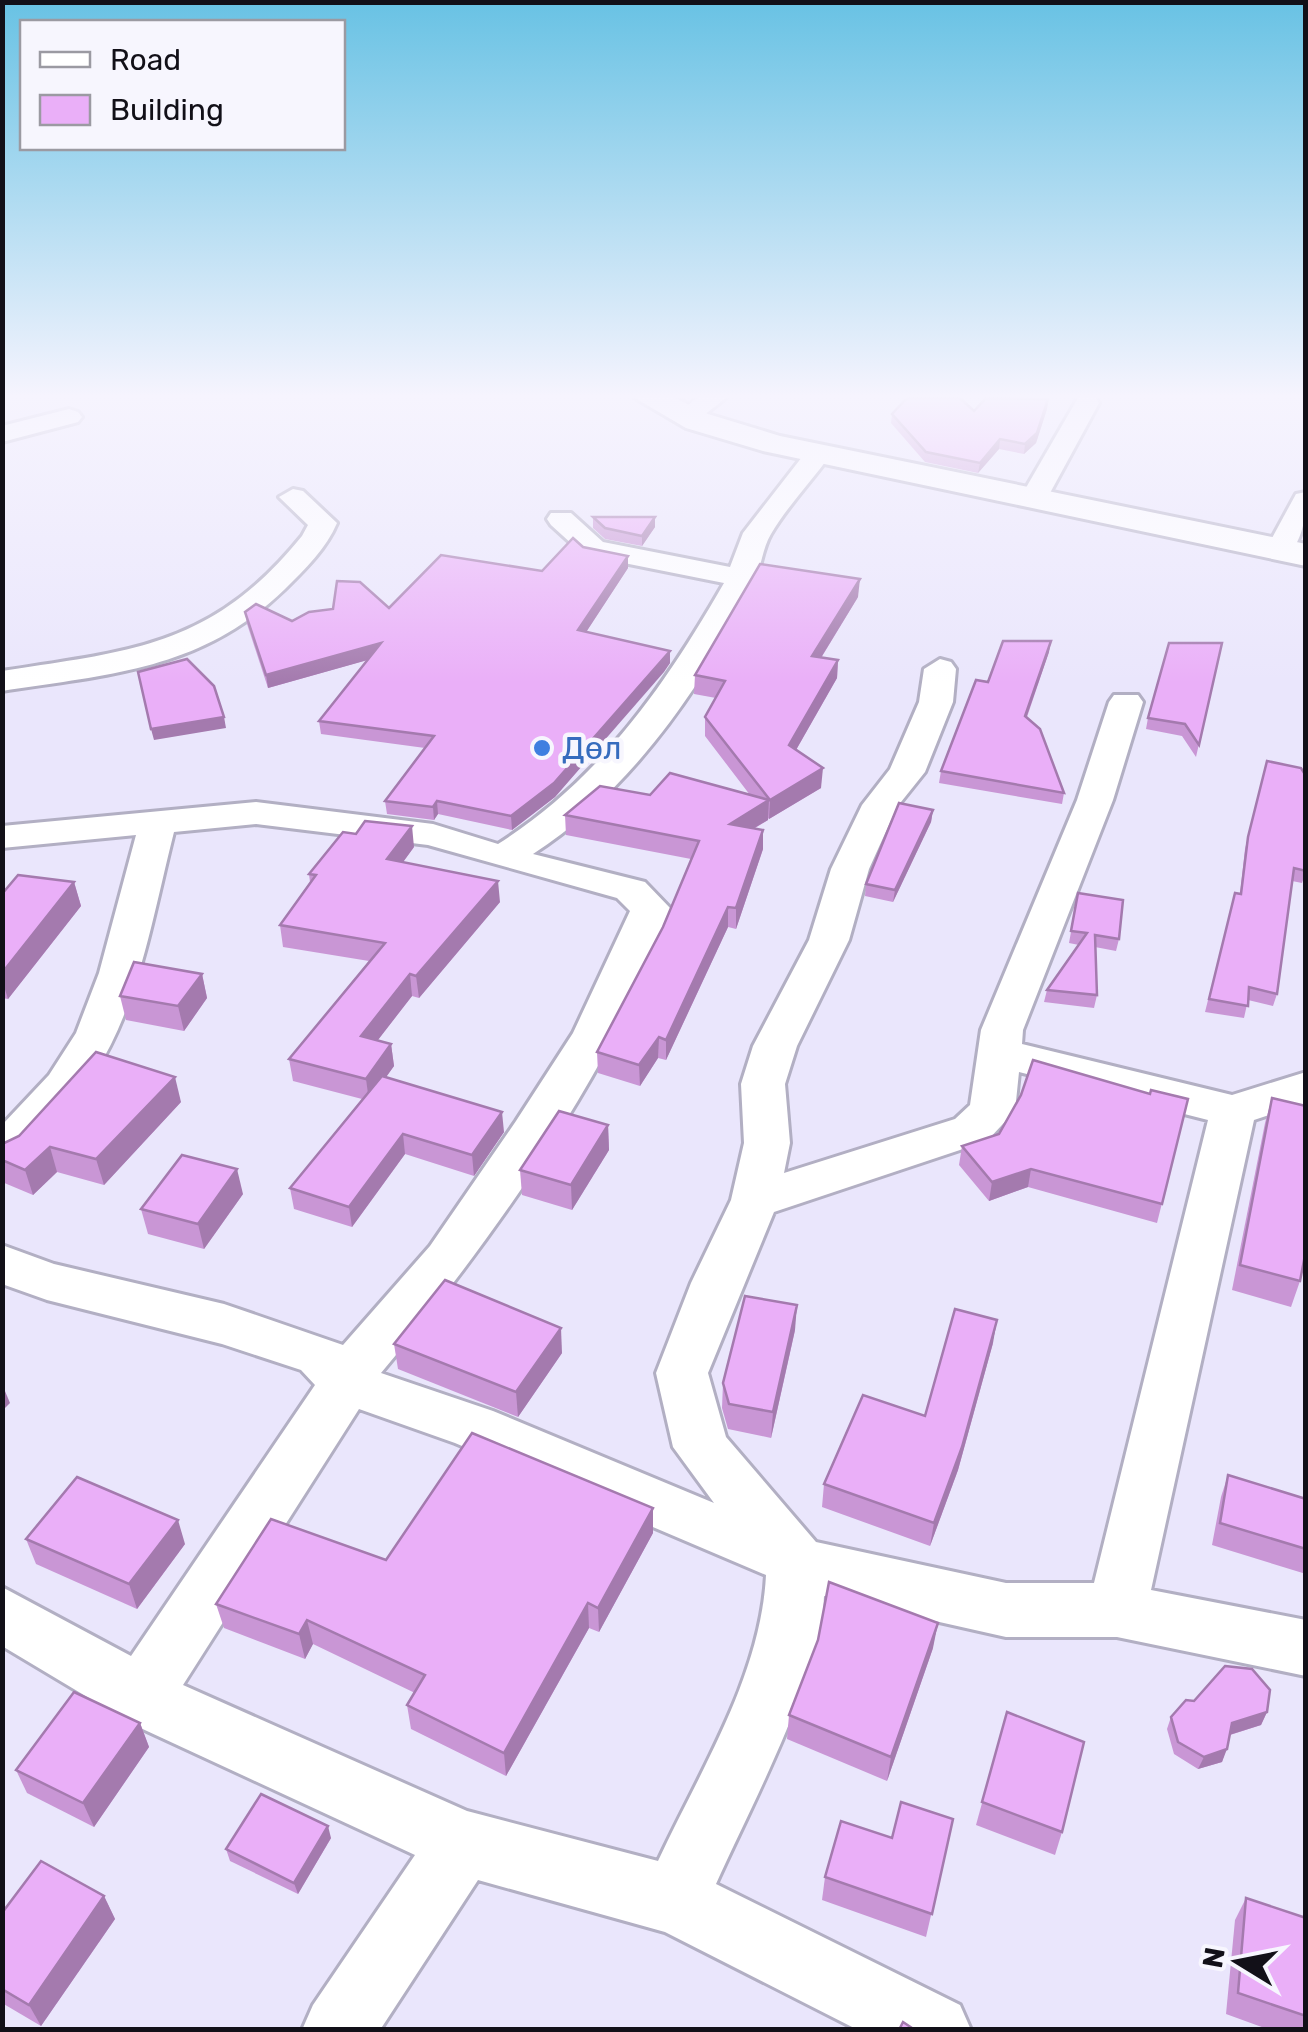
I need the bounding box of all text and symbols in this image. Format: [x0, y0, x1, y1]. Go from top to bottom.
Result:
legend [20, 20, 345, 150]
text: Road [110, 42, 181, 78]
text: Building [110, 92, 224, 128]
place label: Дөл [562, 729, 622, 767]
marker: Дөл [531, 737, 553, 759]
north arrow [1188, 1912, 1288, 2012]
text: N [1196, 1945, 1232, 1971]

